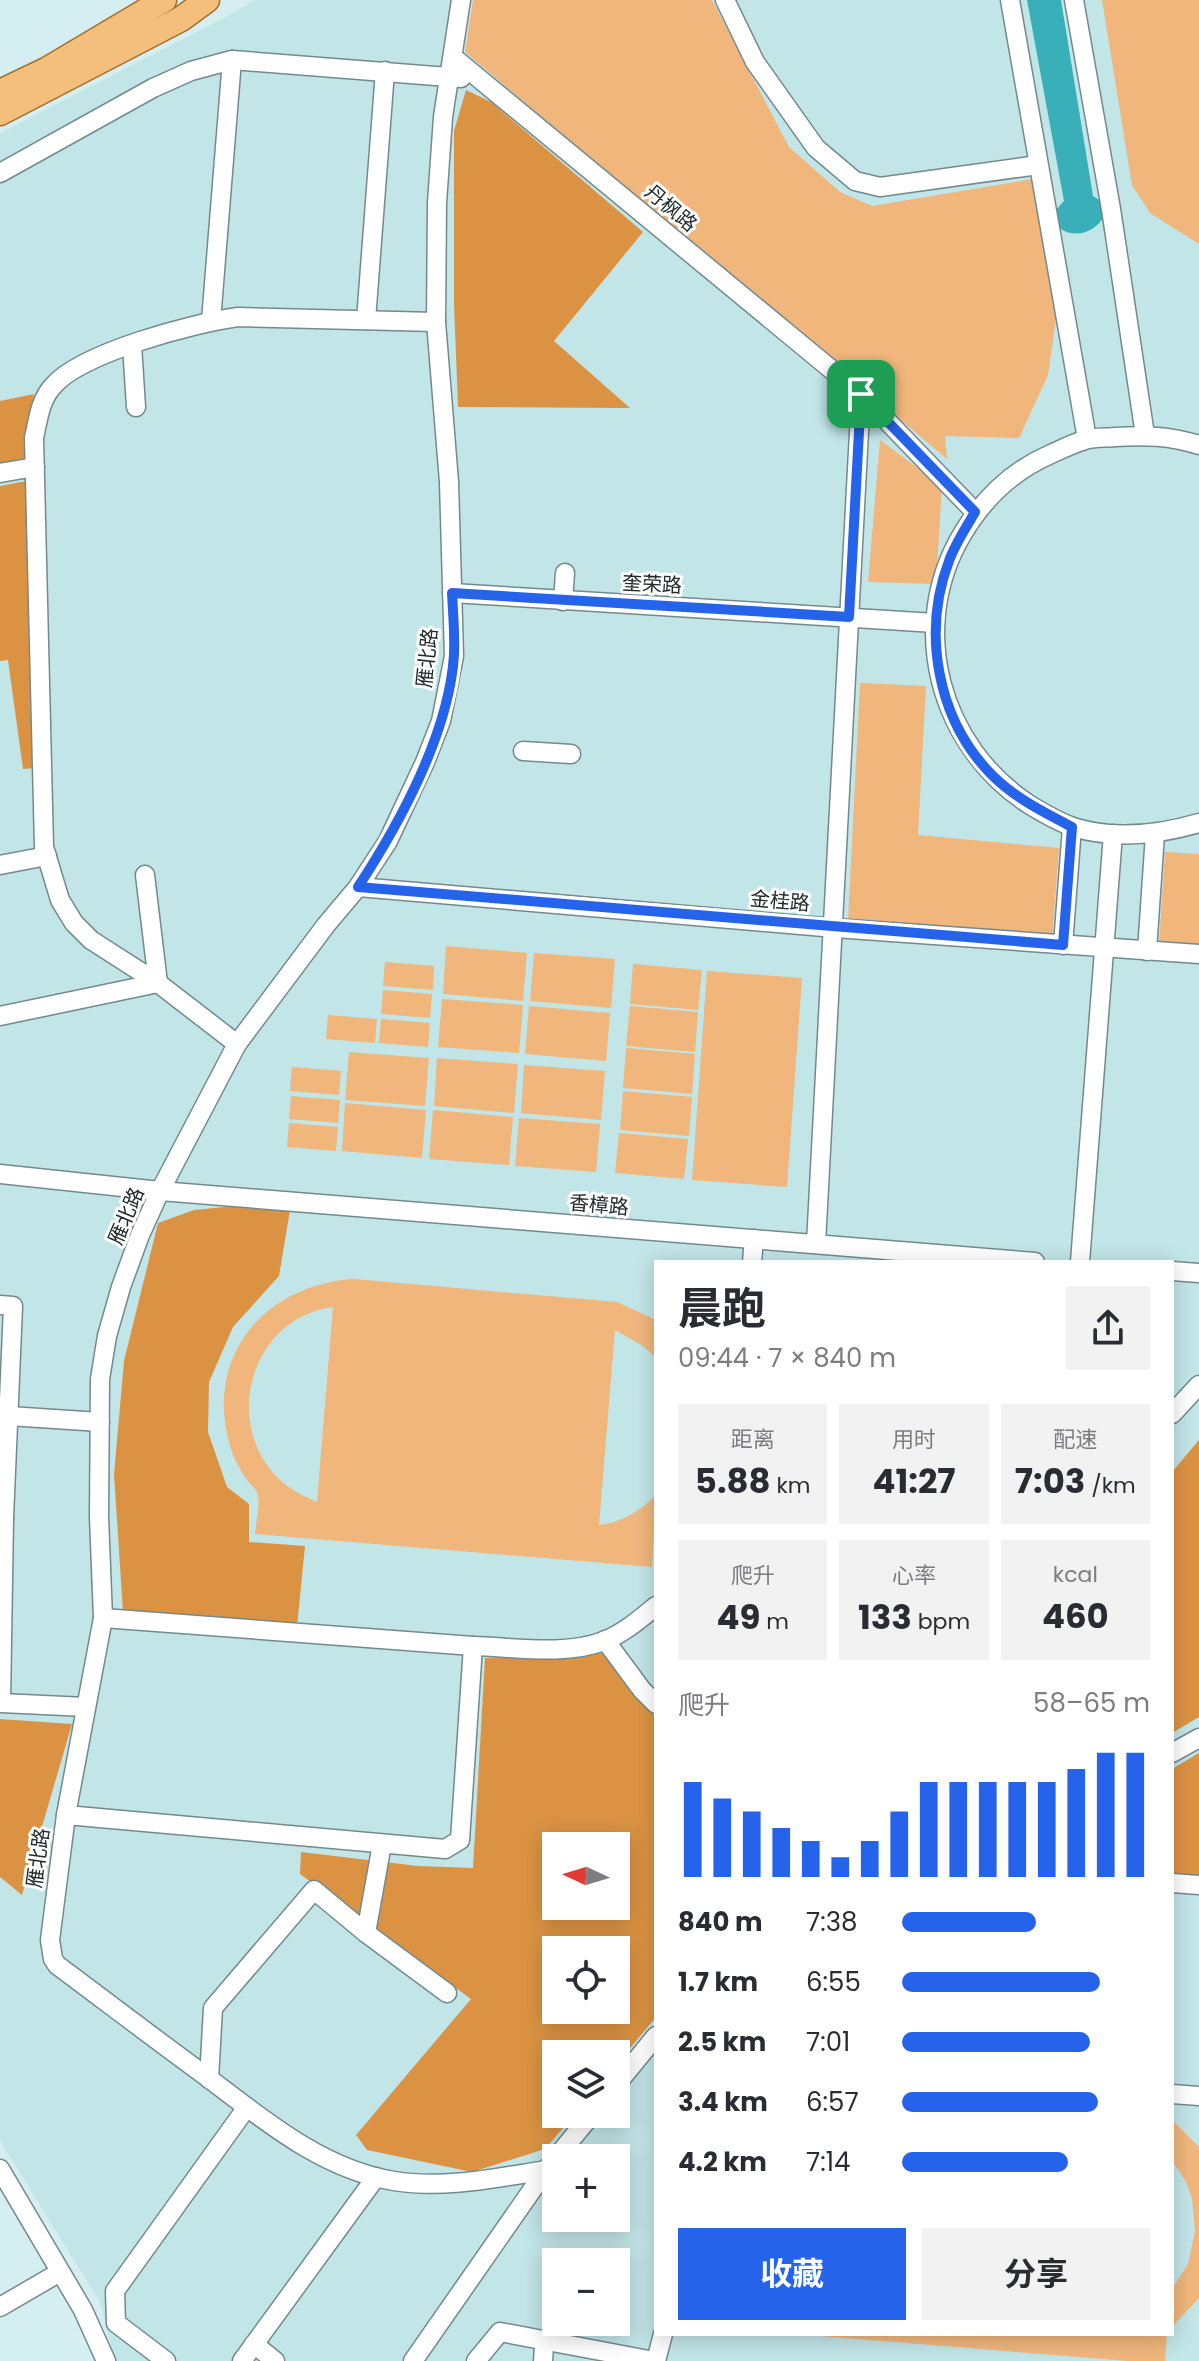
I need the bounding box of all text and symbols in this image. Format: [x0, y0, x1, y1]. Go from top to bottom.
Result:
street label: 丹枫路 [639, 178, 703, 238]
pin [827, 360, 895, 428]
icon: arrive [839, 372, 883, 416]
street label: 奎荣路 [621, 568, 683, 600]
street label: 雁北路 [410, 627, 444, 689]
street label: 金桂路 [749, 884, 811, 918]
street label: 雁北路 [101, 1183, 151, 1249]
street label: 香樟路 [568, 1188, 630, 1222]
text: 晨跑 [678, 1278, 766, 1339]
button: share [1066, 1286, 1150, 1370]
text: 09:44 · 7 × 840 m [678, 1340, 896, 1376]
text: 距离 [731, 1424, 775, 1455]
text: 用时 [892, 1424, 936, 1455]
text: 配速 [1053, 1424, 1097, 1455]
text: 5.88 [695, 1457, 771, 1505]
text: 41:27 [872, 1457, 956, 1505]
text: 7:03 [1015, 1457, 1085, 1505]
text: km [771, 1470, 810, 1501]
text: /km [1085, 1470, 1136, 1501]
text: kcal [1053, 1559, 1098, 1590]
text: 爬升 [731, 1560, 775, 1591]
text: 心率 [892, 1560, 936, 1591]
text: 460 [1042, 1592, 1109, 1640]
text: 49 [716, 1593, 760, 1641]
text: 133 [858, 1593, 912, 1641]
text: m [760, 1606, 789, 1637]
text: bpm [912, 1606, 970, 1637]
text: 58–65 m [1033, 1685, 1150, 1721]
text: 爬升 [678, 1687, 730, 1723]
street label: 雁北路 [20, 1826, 56, 1890]
north arrow [542, 1832, 630, 1920]
map controls [542, 1832, 630, 2336]
text: 840 m [678, 1904, 762, 1940]
text: 7:38 [806, 1904, 857, 1940]
button: locate [542, 1936, 630, 2024]
text: 1.7 km [678, 1964, 758, 2000]
text: 6:55 [806, 1964, 861, 2000]
text: 2.5 km [678, 2024, 766, 2060]
text: 7:01 [806, 2024, 850, 2060]
button: layers [542, 2040, 630, 2128]
text: 3.4 km [678, 2084, 768, 2120]
text: 6:57 [806, 2084, 859, 2120]
button: + [542, 2144, 630, 2232]
text: 4.2 km [678, 2144, 767, 2180]
text: 7:14 [806, 2144, 850, 2180]
button: 收藏 [678, 2228, 906, 2320]
button: 分享 [922, 2228, 1150, 2320]
button: − [542, 2248, 630, 2336]

